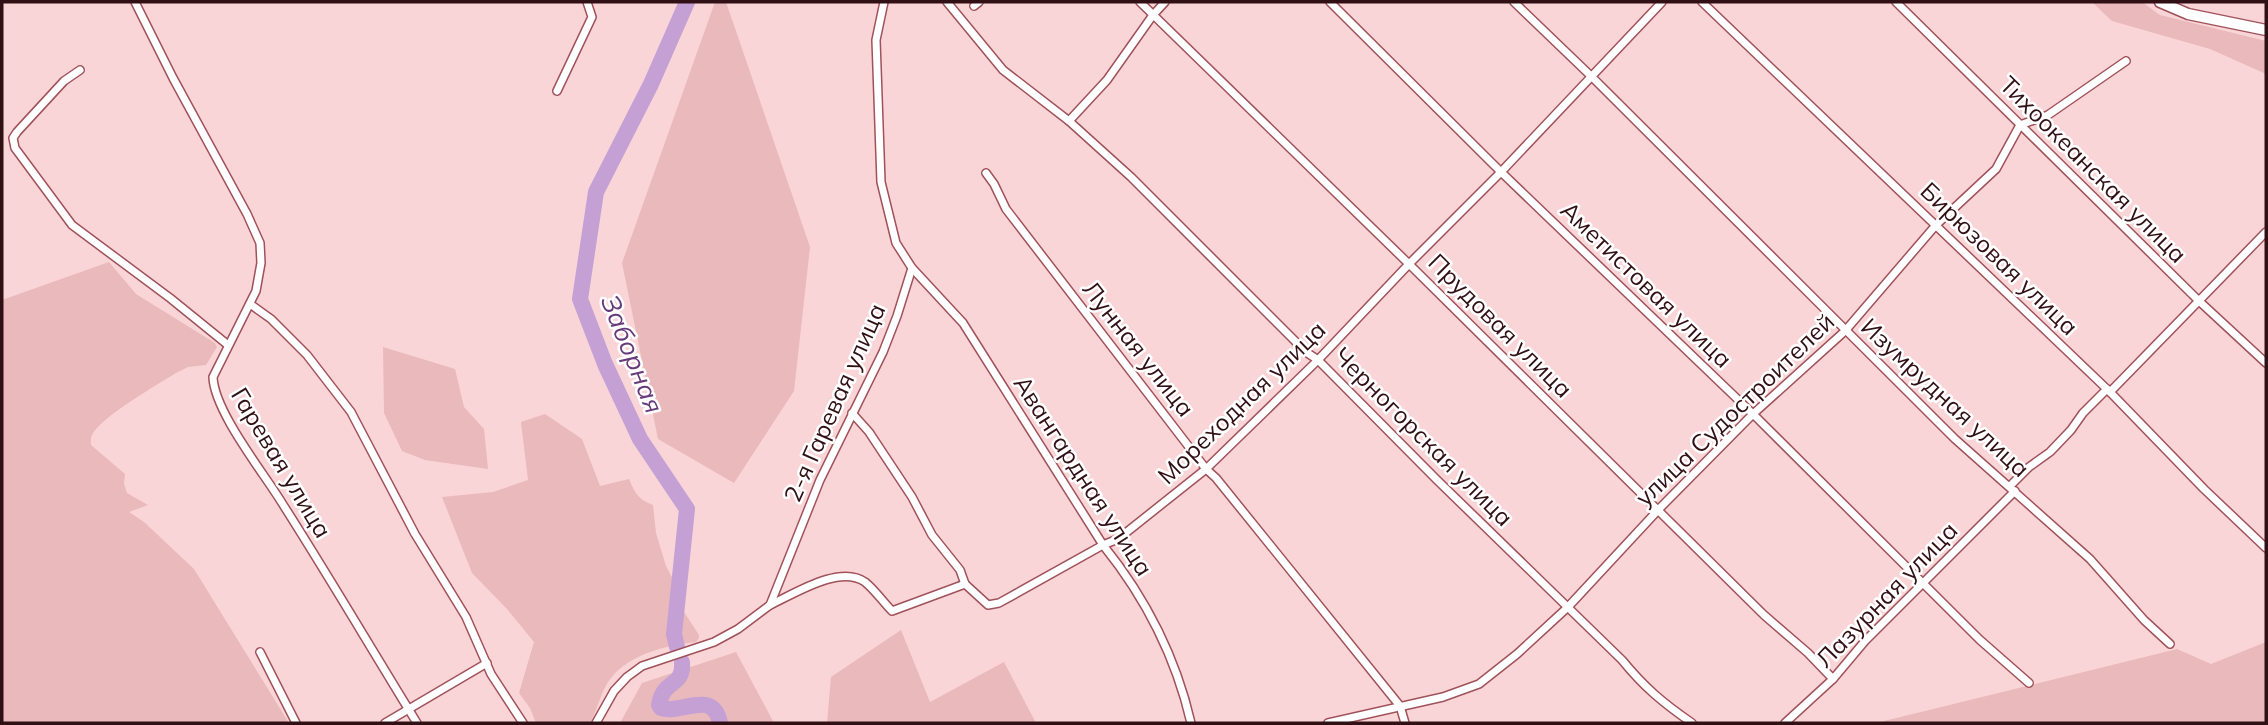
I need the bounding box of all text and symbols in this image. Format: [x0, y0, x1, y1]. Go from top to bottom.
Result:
street label: Тихоокеанская улица [1994, 70, 2193, 269]
street label: Бирюзовая улица [1915, 175, 2085, 341]
street label: Аметистовая улица [1555, 195, 1739, 374]
street label: Прудовая улица [1422, 247, 1579, 404]
street label: Лунная улица [1076, 275, 1201, 422]
water label: Заборная [594, 290, 671, 418]
street label: 2-я Гаревая улица [777, 299, 891, 507]
street label: улица Судостроителей [1629, 306, 1840, 512]
street label: Изумрудная улица [1855, 311, 2036, 483]
street label: Мореходная улица [1151, 314, 1332, 490]
street label: Черногорская улица [1328, 340, 1520, 532]
street label: Авангардная улица [1008, 370, 1160, 581]
street label: Гаревая улица [225, 382, 339, 543]
street label: Лазурная улица [1809, 515, 1963, 673]

